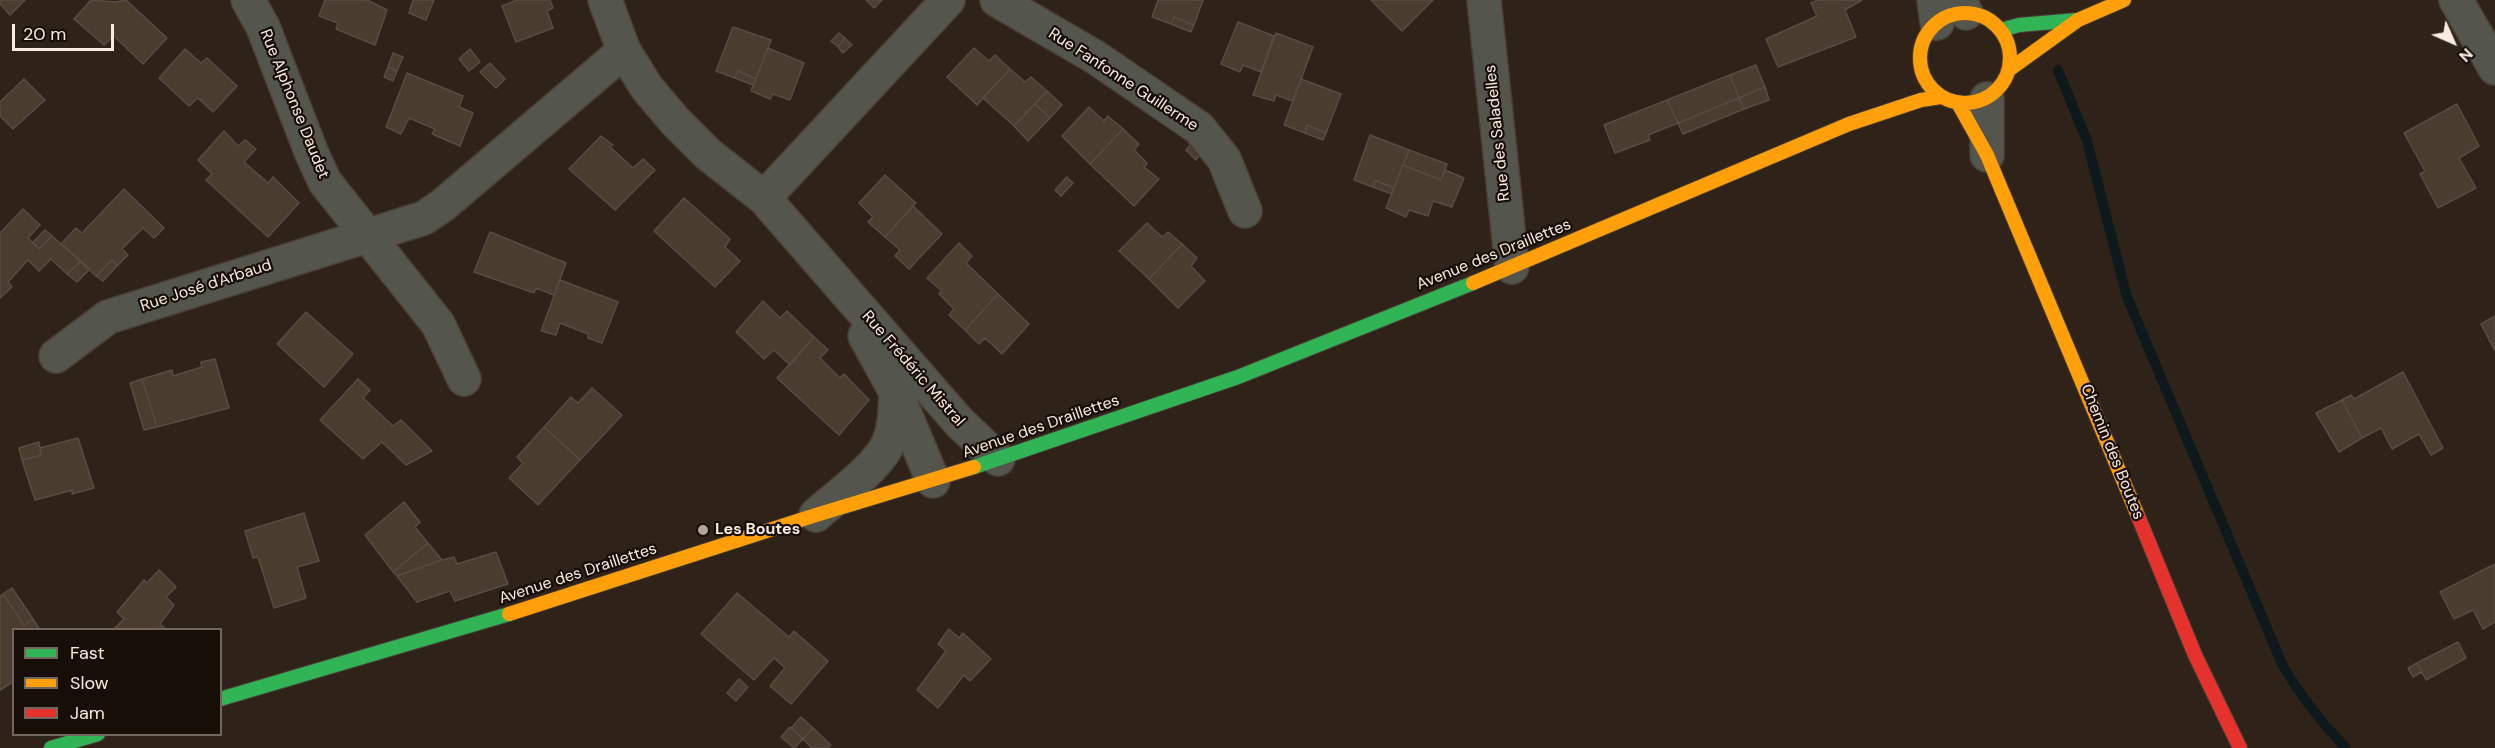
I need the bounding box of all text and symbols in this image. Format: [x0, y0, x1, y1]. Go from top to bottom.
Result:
scale bar [15, 12, 117, 50]
north arrow [2423, 12, 2483, 72]
text: 20 m [23, 22, 66, 46]
street label: Rue Fanfonne Guillerme [1044, 24, 1202, 136]
street label: Rue Alphonse Daudet [255, 26, 333, 182]
text: N [2455, 44, 2478, 67]
street label: Rue des Saladelles [1481, 64, 1515, 202]
street label: Avenue des Draillettes [1414, 215, 1574, 295]
street label: Rue José d'Arbaud [138, 256, 274, 316]
street label: Rue Frédéric Mistral [858, 307, 968, 431]
street label: Chemin des Boutes [2076, 382, 2148, 522]
street label: Avenue des Draillettes [960, 391, 1122, 463]
place label: Les Boutes [715, 520, 800, 540]
marker: Les Boutes [696, 523, 710, 537]
street label: Avenue des Draillettes [497, 539, 659, 609]
legend [12, 628, 222, 736]
text: Fast [70, 641, 105, 665]
text: Slow [70, 671, 109, 695]
text: Jam [70, 701, 105, 725]

